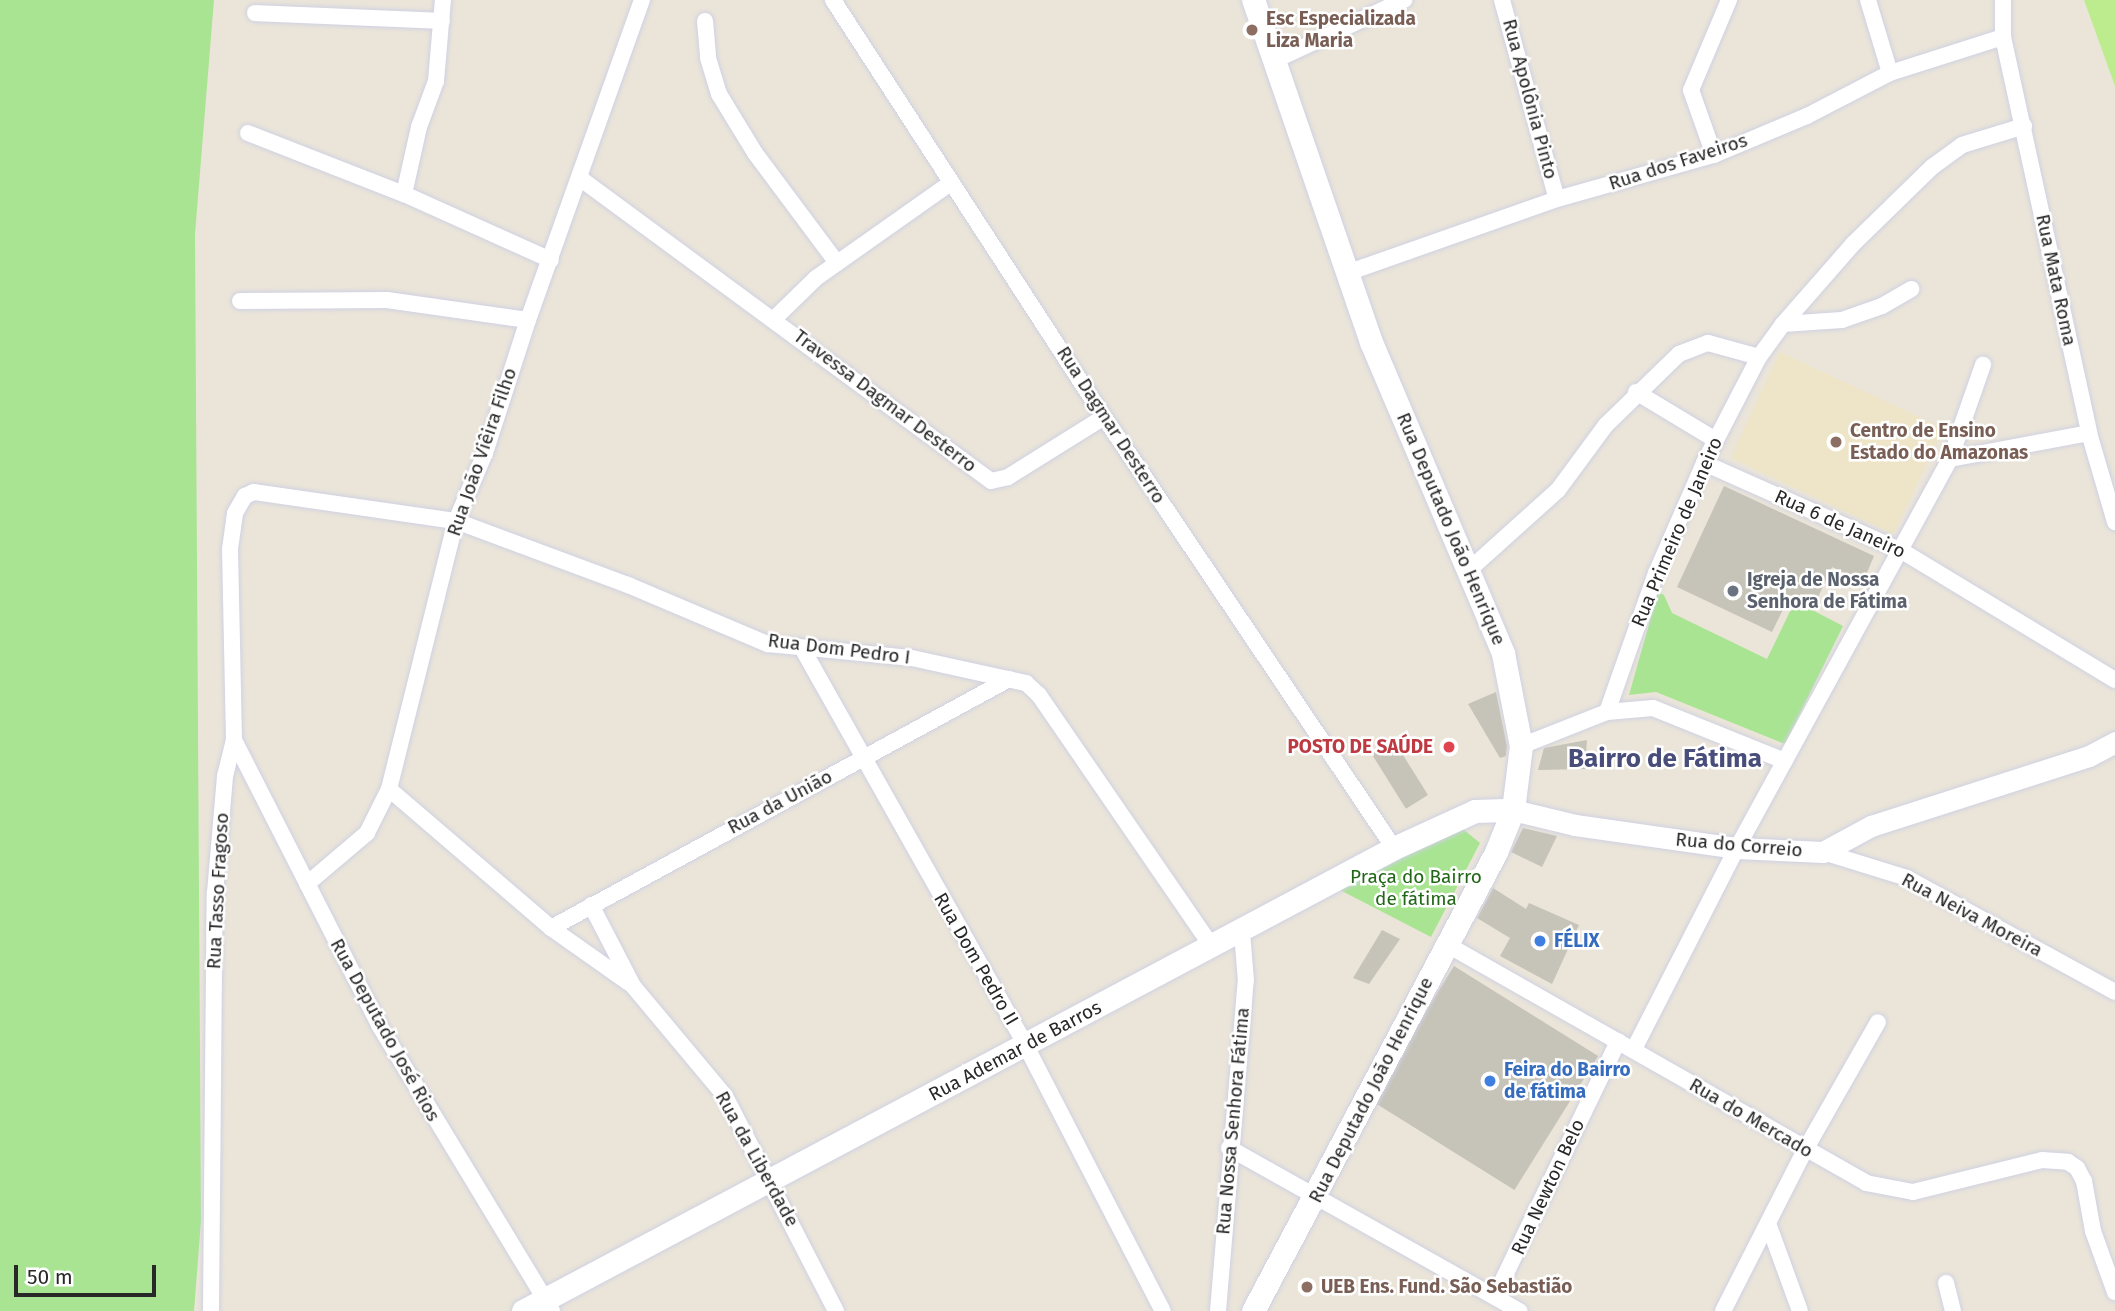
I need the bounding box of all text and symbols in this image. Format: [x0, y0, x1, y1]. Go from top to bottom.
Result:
place label: Esc Especializada Liza Maria [1266, 8, 1416, 52]
street label: Rua Apolônia Pinto [1498, 16, 1562, 182]
marker: Esc Especializada Liza Maria [1244, 22, 1260, 38]
street label: Rua dos Faveiros [1606, 129, 1750, 195]
street label: Rua Mata Roma [2031, 212, 2081, 348]
street label: Travessa Dagmar Desterro [789, 325, 981, 477]
street label: Rua Dagmar Desterro [1052, 342, 1170, 508]
street label: Rua João Viêira Filho [442, 365, 522, 539]
street label: Rua Deputado João Henrique [1392, 409, 1510, 649]
place label: Centro de Ensino Estado do Amazonas [1850, 420, 2028, 464]
street label: Rua Primeiro de Janeiro [1627, 434, 1727, 630]
marker: Centro de Ensino Estado do Amazonas [1828, 434, 1844, 450]
street label: Rua 6 de Janeiro [1771, 485, 1909, 563]
place label: Igreja de Nossa Senhora de Fátima [1747, 569, 1907, 613]
marker: Igreja de Nossa Senhora de Fátima [1725, 583, 1741, 599]
street label: Rua Dom Pedro I [767, 629, 911, 669]
place label: POSTO DE SAÚDE [1287, 736, 1433, 758]
marker: POSTO DE SAÚDE [1439, 737, 1459, 757]
district label: Bairro de Fátima [1568, 743, 1762, 775]
street label: Rua da União [724, 765, 836, 839]
street label: Rua Tasso Fragoso [203, 812, 233, 970]
street label: Rua do Correio [1674, 828, 1804, 862]
park label: Praça do Bairro de fátima [1350, 866, 1482, 910]
street label: Rua Neiva Moreira [1898, 868, 2046, 962]
street label: Rua Dom Pedro II [929, 889, 1023, 1029]
place label: FÉLIX [1554, 930, 1600, 952]
marker: FÉLIX [1532, 933, 1548, 949]
street label: Rua Deputado José Rios [325, 935, 445, 1125]
street label: Rua Deputado João Henrique [1304, 973, 1438, 1207]
street label: Rua Ademar de Barros [925, 996, 1105, 1106]
street label: Rua Nossa Senhora Fátima [1212, 1006, 1254, 1236]
place label: Feira do Bairro de fátima [1504, 1059, 1631, 1103]
marker: Feira do Bairro de fátima [1482, 1073, 1498, 1089]
street label: Rua do Mercado [1685, 1073, 1817, 1163]
street label: Rua da Liberdade [710, 1087, 804, 1231]
street label: Rua Newton Belo [1507, 1115, 1589, 1259]
scale bar [18, 1252, 159, 1296]
text: 50 m [27, 1264, 73, 1290]
place label: UEB Ens. Fund. São Sebastião [1321, 1276, 1572, 1298]
marker: UEB Ens. Fund. São Sebastião [1299, 1279, 1315, 1295]

